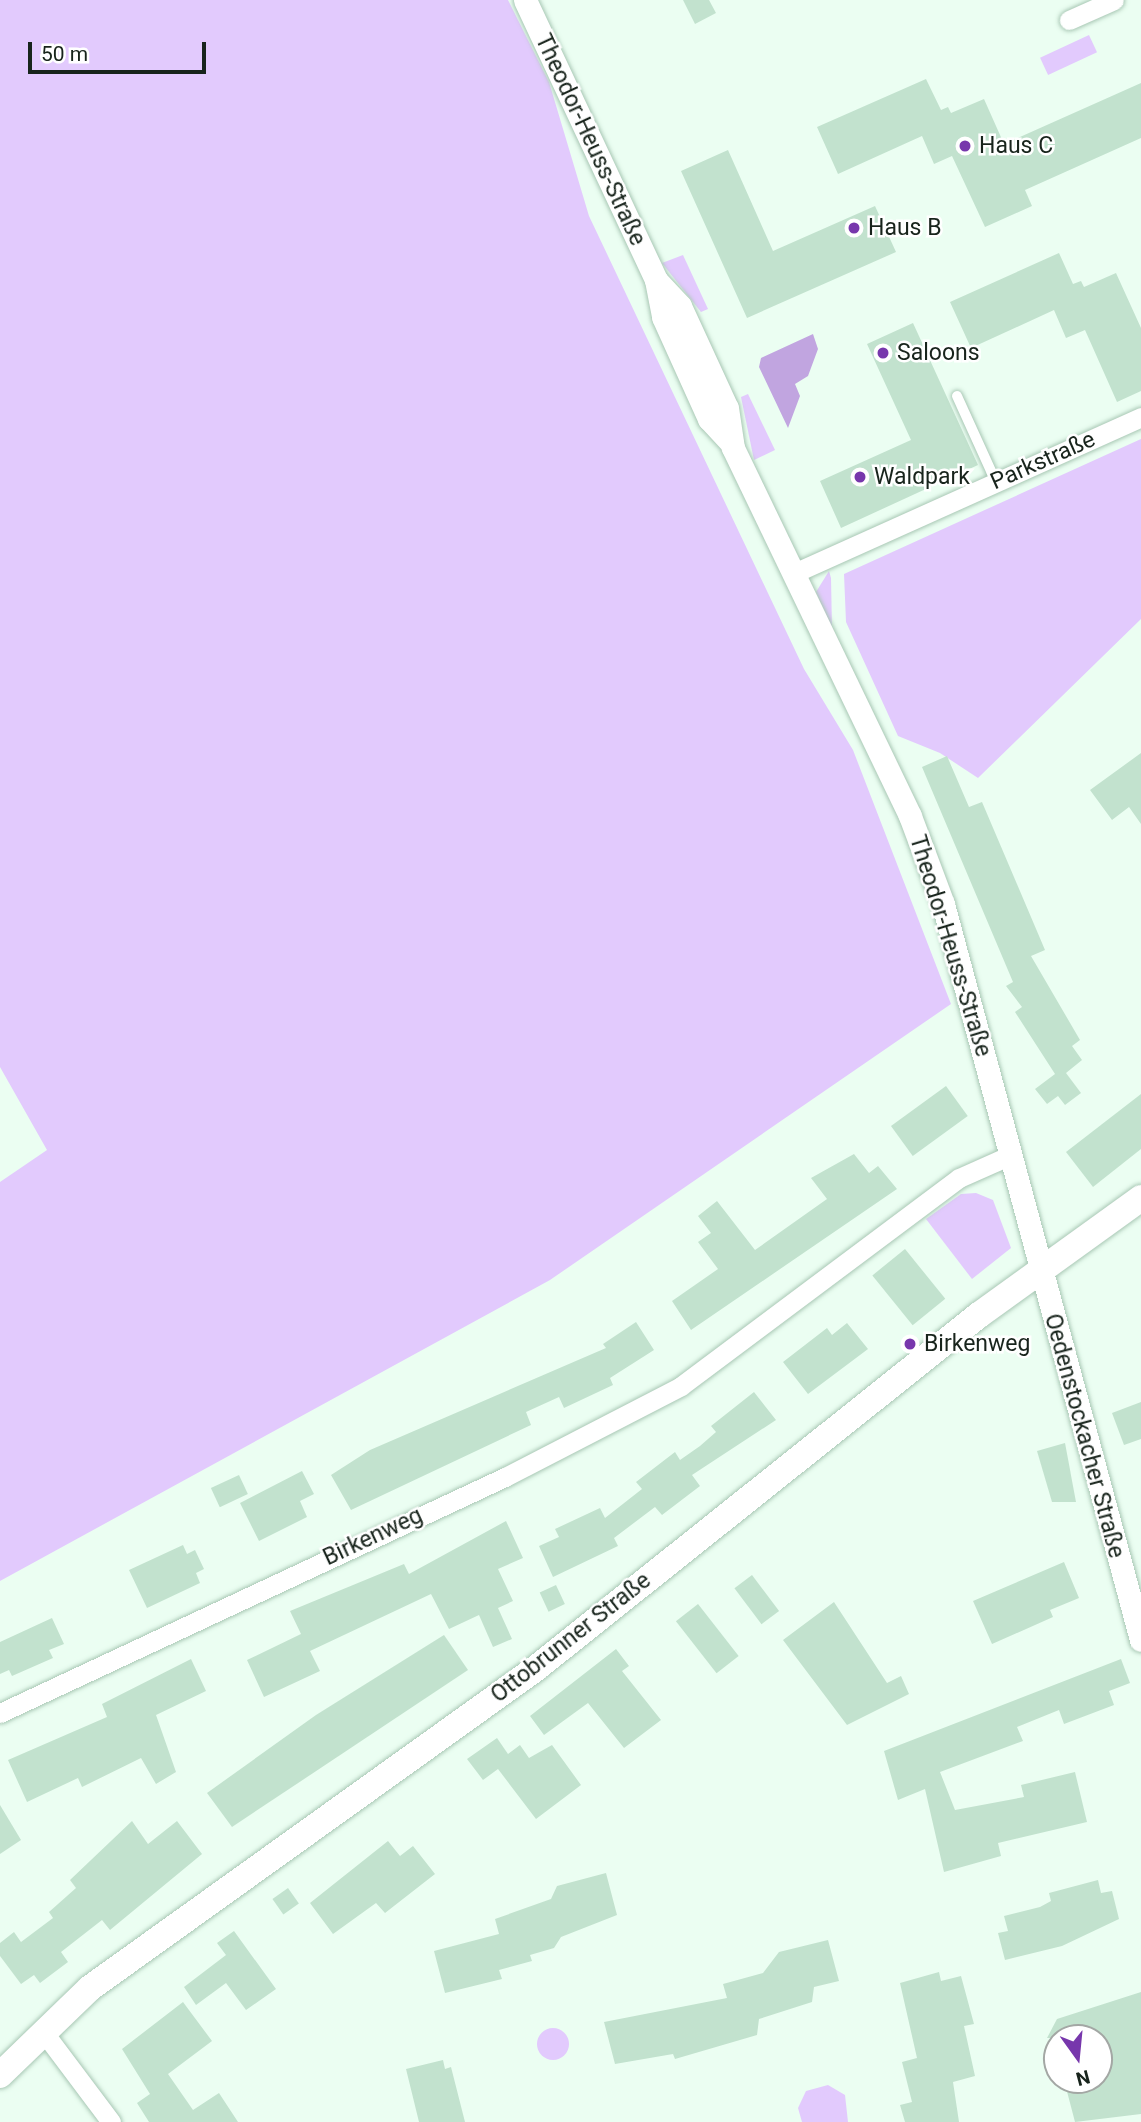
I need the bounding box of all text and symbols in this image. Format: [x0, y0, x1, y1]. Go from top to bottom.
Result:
scale bar [32, 28, 210, 72]
street label: Theodor-Heuss-Straße [529, 30, 651, 250]
text: 50 m [41, 42, 88, 66]
place label: Haus C [979, 132, 1053, 160]
marker: Haus C [957, 138, 973, 154]
place label: Haus B [868, 214, 942, 242]
marker: Haus B [846, 220, 862, 236]
place label: Saloons [897, 339, 980, 367]
marker: Saloons [875, 345, 891, 361]
street label: Parkstraße [986, 426, 1100, 496]
place label: Waldpark [874, 463, 970, 491]
marker: Waldpark [852, 469, 868, 485]
street label: Theodor-Heuss-Straße [903, 832, 997, 1060]
street label: Oedenstockacher Straße [1038, 1311, 1130, 1561]
place label: Birkenweg [924, 1330, 1030, 1358]
marker: Birkenweg [902, 1336, 918, 1352]
street label: Birkenweg [319, 1502, 427, 1572]
street label: Ottobrunner Straße [486, 1567, 656, 1709]
north arrow [1043, 2024, 1113, 2094]
text: N [1074, 2065, 1092, 2091]

